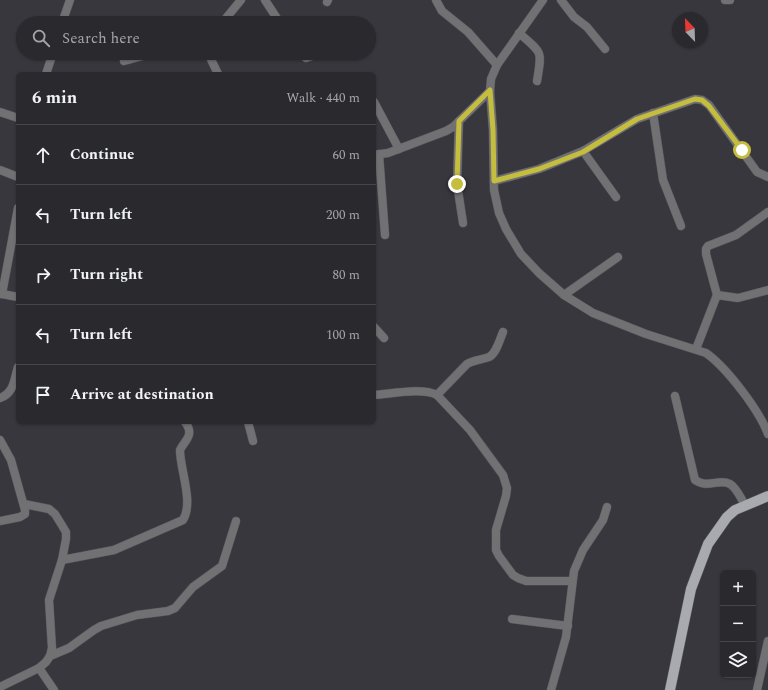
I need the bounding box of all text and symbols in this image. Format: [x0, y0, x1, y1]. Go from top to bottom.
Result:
north arrow [672, 12, 708, 48]
search box [16, 16, 376, 60]
icon: search [30, 27, 52, 49]
text: Search here [62, 27, 140, 50]
text: 6 min [32, 85, 77, 111]
text: Walk · 440 m [286, 88, 360, 108]
route start [733, 141, 751, 159]
text: Continue [70, 143, 135, 166]
icon: ahead [32, 144, 54, 166]
text: 60 m [333, 145, 360, 165]
route end [448, 175, 466, 193]
text: Turn left [70, 203, 132, 226]
icon: left [32, 204, 54, 226]
text: 200 m [326, 205, 360, 225]
text: Turn right [70, 263, 143, 286]
icon: right [32, 264, 54, 286]
text: 80 m [333, 265, 360, 285]
text: Turn left [70, 323, 132, 346]
icon: left [32, 324, 54, 346]
text: 100 m [326, 325, 360, 345]
text: Arrive at destination [70, 383, 214, 406]
icon: arrive [32, 384, 54, 406]
map controls [720, 570, 756, 678]
button: + [720, 570, 756, 606]
button: − [720, 606, 756, 642]
button: layers [720, 642, 756, 678]

